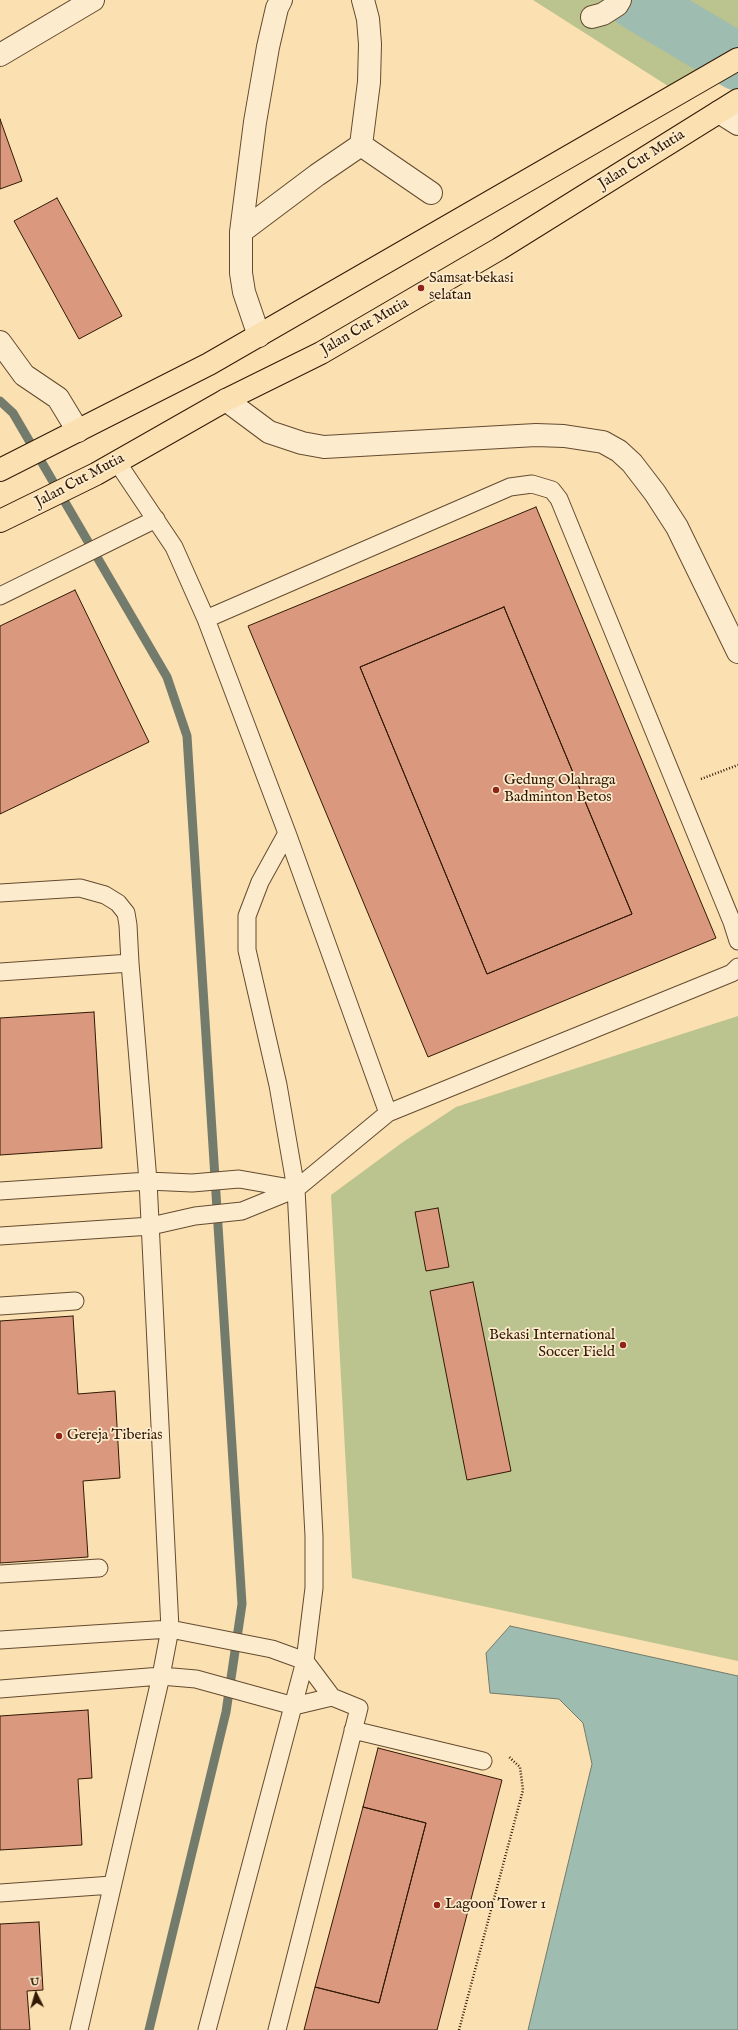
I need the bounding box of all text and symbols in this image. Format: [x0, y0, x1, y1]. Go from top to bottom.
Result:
street label: Jalan Cut Mutia [596, 126, 688, 194]
place label: Samsat bekasi selatan [429, 270, 514, 305]
marker: Samsat bekasi selatan [416, 283, 426, 293]
street label: Jalan Cut Mutia [318, 295, 412, 359]
street label: Jalan Cut Mutia [32, 450, 128, 512]
place label: Gedung Olahraga Badminton Betos [504, 772, 616, 807]
marker: Gedung Olahraga Badminton Betos [491, 785, 501, 795]
place label: Bekasi International Soccer Field [489, 1327, 615, 1362]
marker: Bekasi International Soccer Field [618, 1340, 628, 1350]
place label: Gereja Tiberias [67, 1427, 163, 1445]
marker: Gereja Tiberias [54, 1431, 64, 1441]
place label: Lagoon Tower 1 [445, 1896, 546, 1914]
marker: Lagoon Tower 1 [432, 1900, 442, 1910]
north arrow [16, 1974, 56, 2014]
text: U [30, 1975, 40, 1989]

